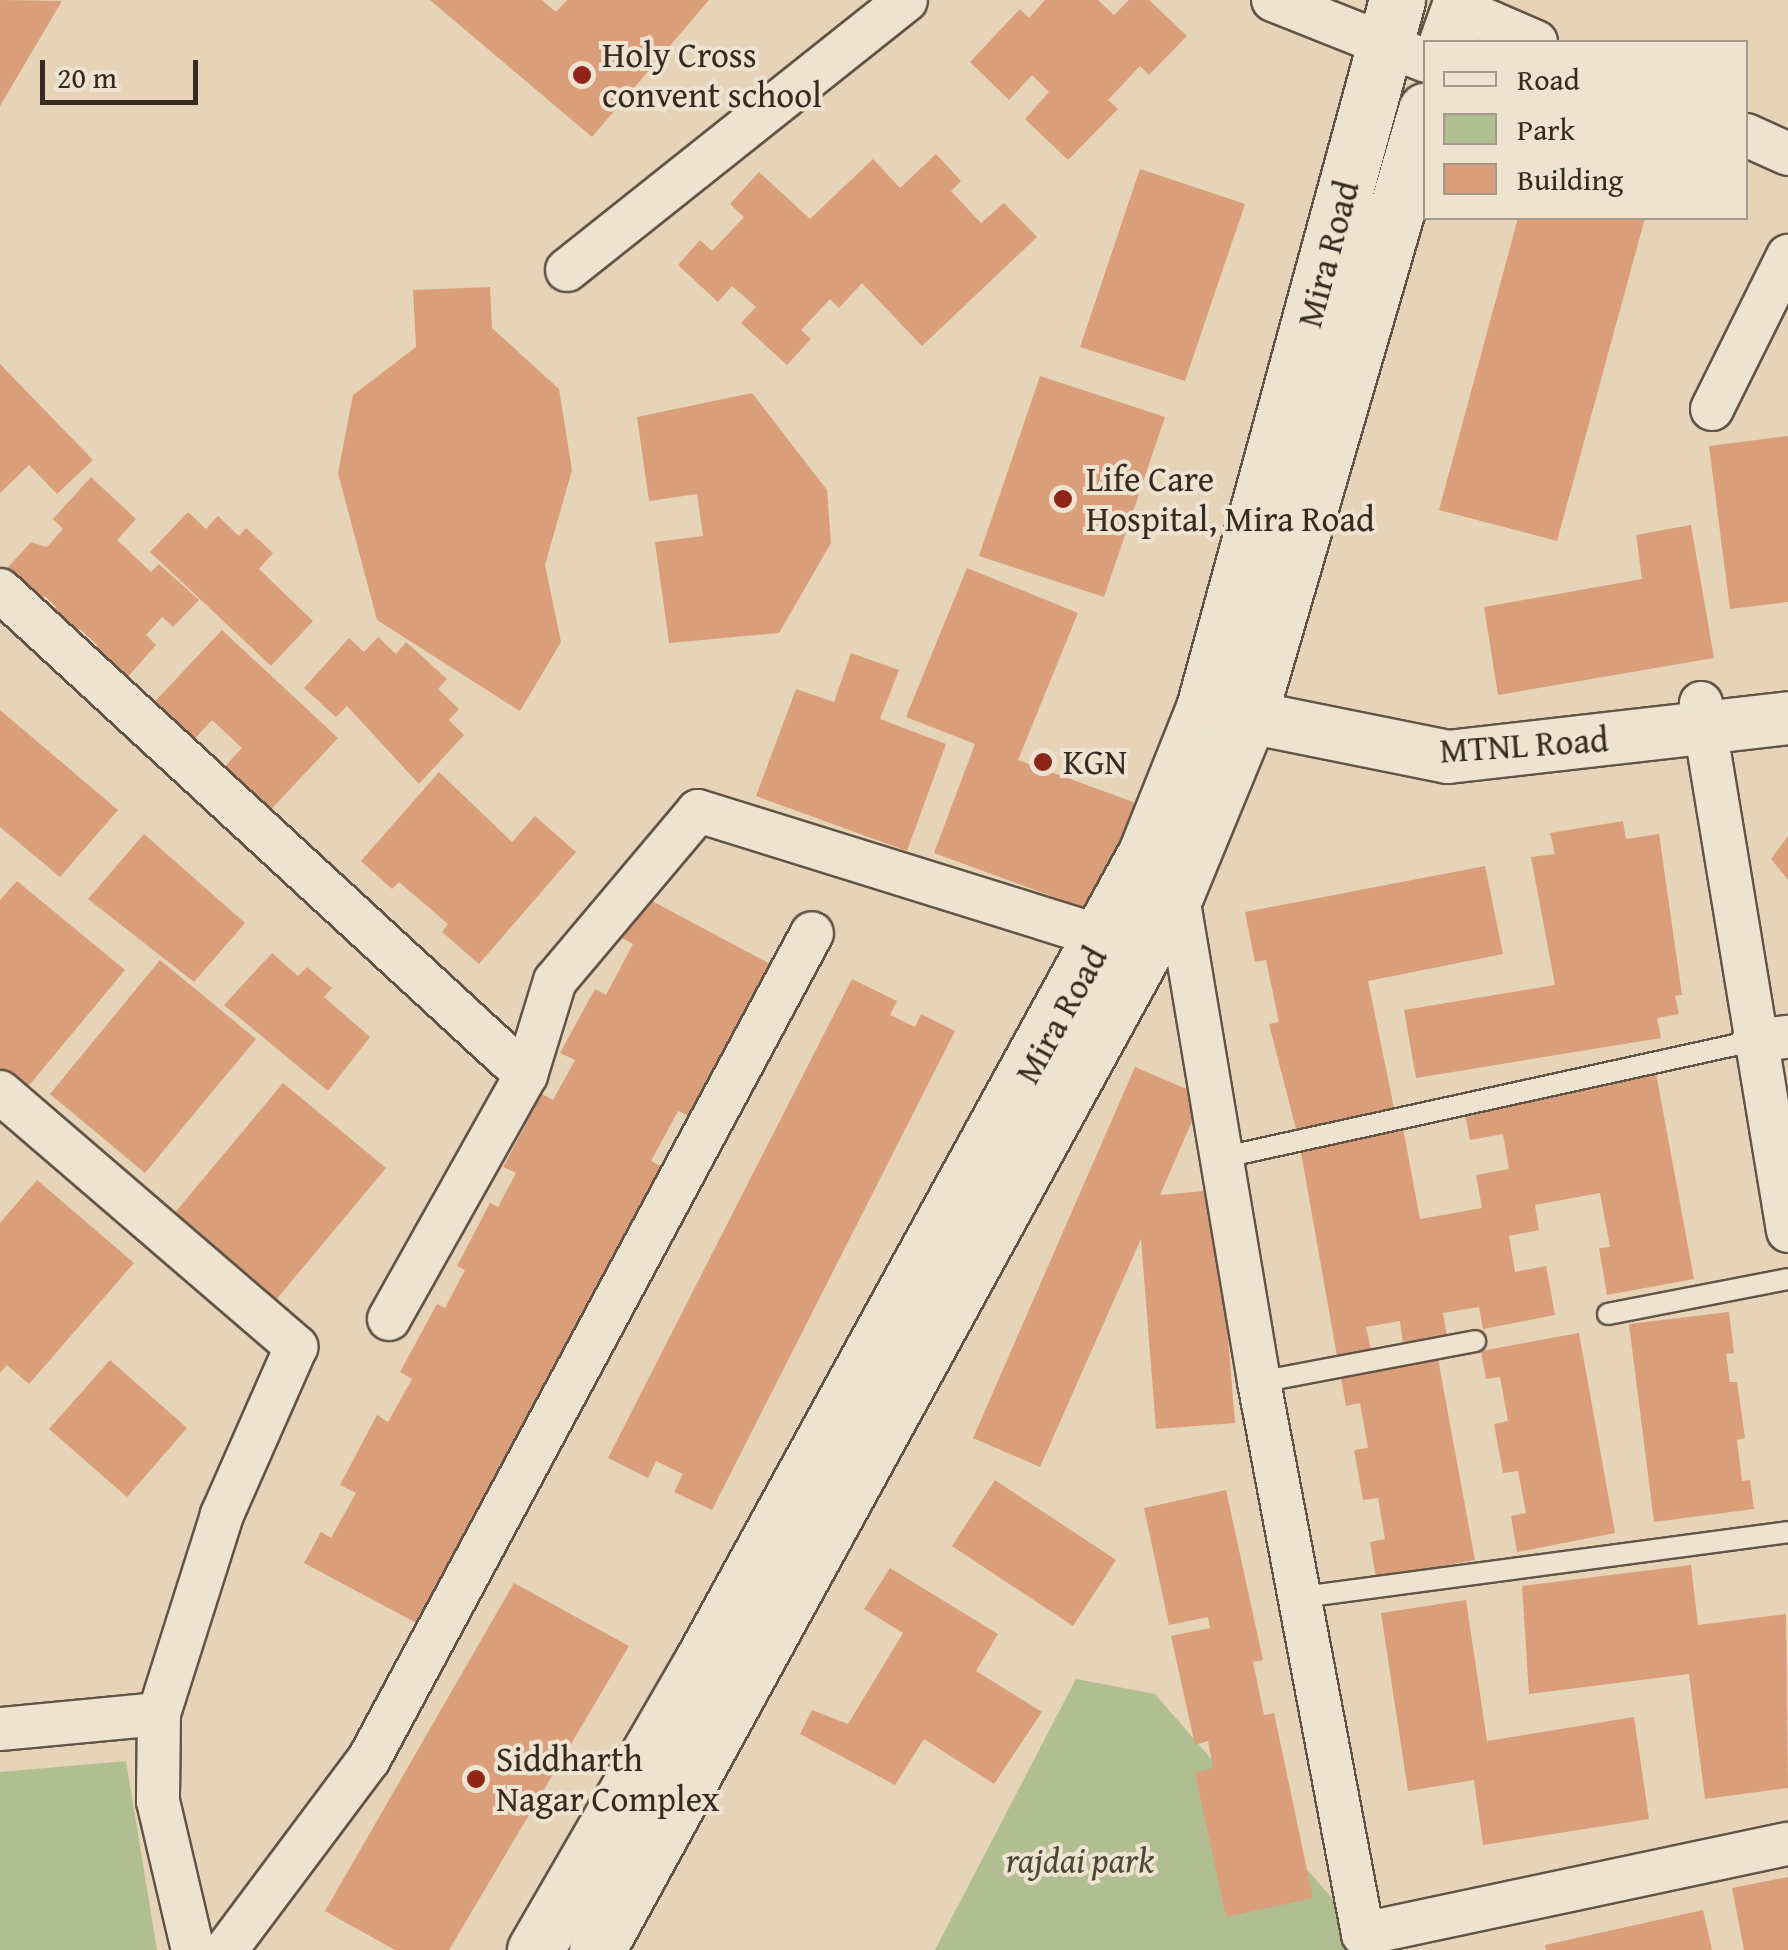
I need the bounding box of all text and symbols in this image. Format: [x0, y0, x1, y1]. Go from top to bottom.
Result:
place label: Holy Cross convent school [602, 34, 822, 116]
scale bar [45, 40, 202, 102]
legend [1423, 40, 1748, 220]
text: 20 m [57, 55, 117, 99]
text: Road [1517, 57, 1580, 101]
marker: Holy Cross convent school [571, 64, 593, 86]
text: Park [1517, 107, 1575, 151]
text: Building [1517, 157, 1623, 201]
street label: Mira Road [1288, 176, 1368, 332]
place label: Life Care Hospital, Mira Road [1086, 458, 1375, 540]
marker: Life Care Hospital, Mira Road [1050, 486, 1076, 512]
street label: MTNL Road [1438, 718, 1610, 772]
place label: KGN [1063, 741, 1127, 783]
marker: KGN [1032, 751, 1054, 773]
street label: Mira Road [1006, 939, 1116, 1091]
place label: Siddharth Nagar Complex [496, 1738, 719, 1820]
marker: Siddharth Nagar Complex [465, 1768, 487, 1790]
park label: rajdai park [1006, 1839, 1154, 1881]

